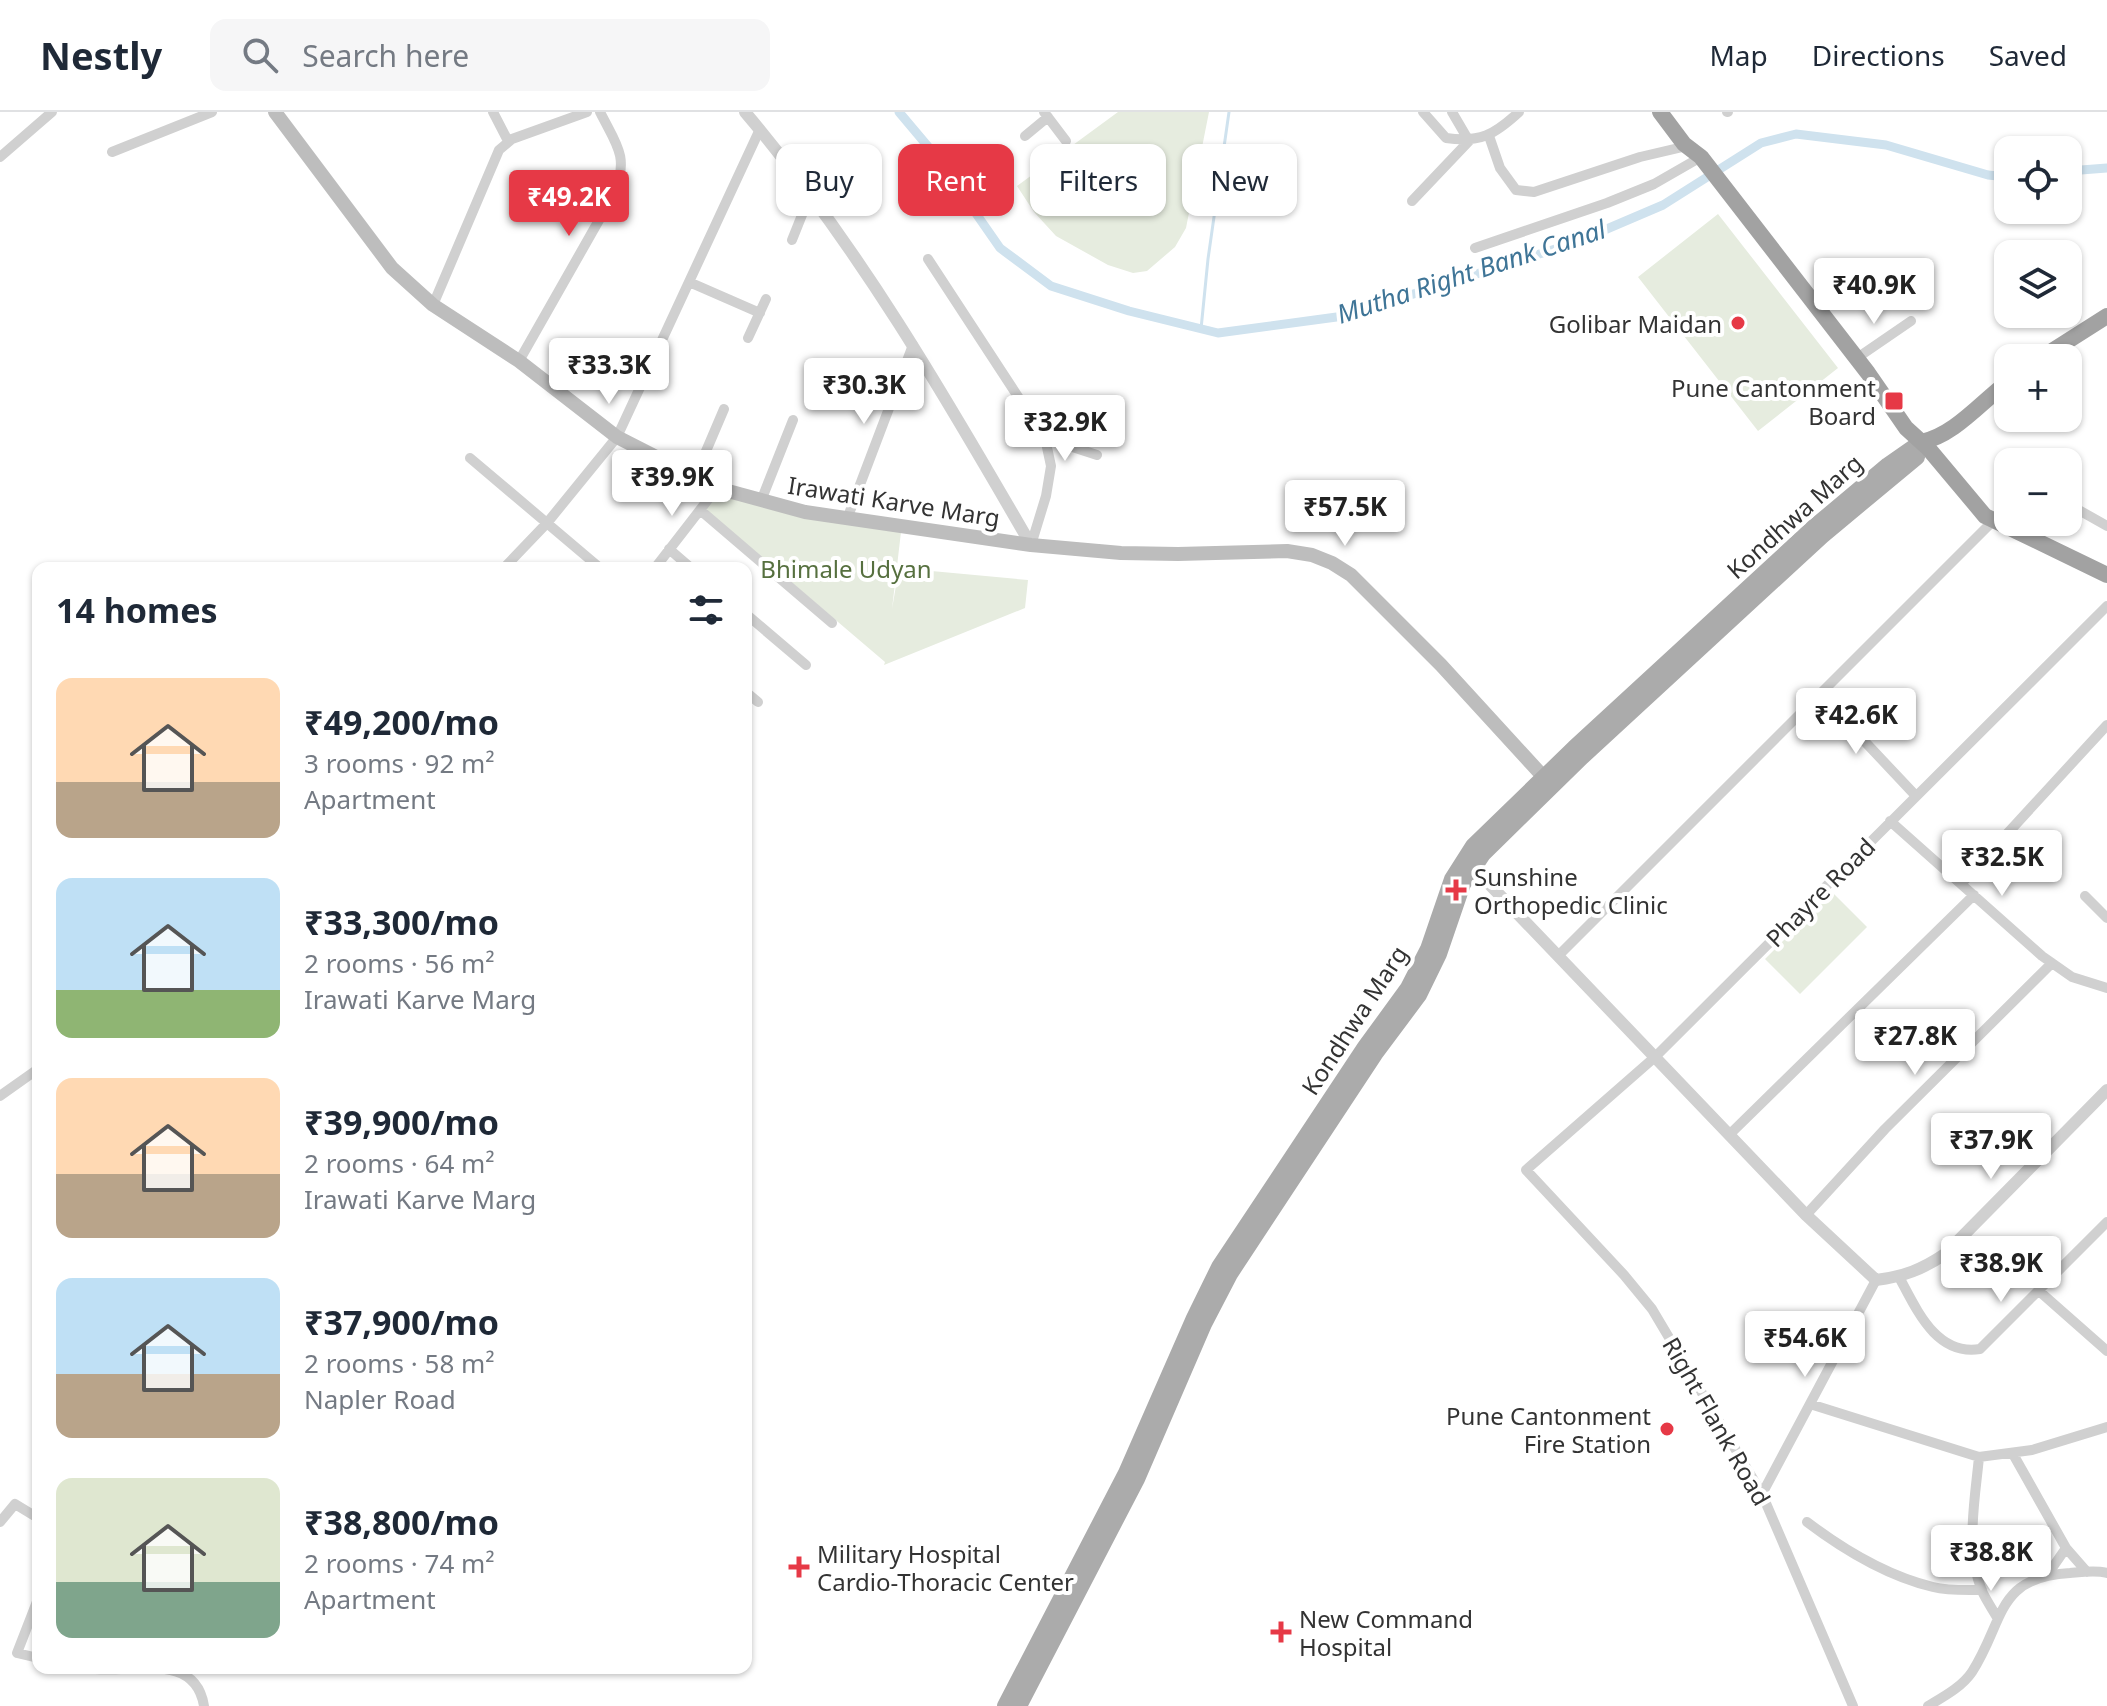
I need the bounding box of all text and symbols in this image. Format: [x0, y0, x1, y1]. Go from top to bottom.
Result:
search box [210, 19, 770, 91]
text: Nestly [40, 29, 162, 81]
icon: search [238, 33, 282, 77]
text: Search here [302, 35, 469, 76]
text: Map [1709, 36, 1768, 74]
text: Directions [1812, 36, 1945, 74]
text: Saved [1989, 36, 2067, 74]
map controls [1994, 136, 2082, 536]
button: locate [1994, 136, 2082, 224]
chip: Buy [776, 144, 882, 216]
chip: Rent [898, 144, 1014, 216]
chip: Filters [1030, 144, 1166, 216]
chip: New [1182, 144, 1297, 216]
pin: ₹49.2K [504, 170, 634, 238]
text: ₹49.2K [527, 178, 611, 214]
water label: Mutha Right Bank Canal [1332, 210, 1611, 332]
button: layers [1994, 240, 2082, 328]
pin: ₹40.9K [1809, 258, 1939, 326]
text: ₹40.9K [1832, 266, 1916, 302]
place label: Golibar Maidan [1549, 307, 1722, 340]
marker: Golibar Maidan [1729, 314, 1747, 332]
pin: ₹33.3K [544, 338, 674, 406]
button: + [1994, 344, 2082, 432]
text: ₹33.3K [567, 346, 651, 382]
pin: ₹30.3K [799, 358, 929, 426]
text: ₹30.3K [822, 366, 906, 402]
place label: Pune Cantonment Board [1671, 371, 1876, 432]
marker: Pune Cantonment Board [1883, 390, 1905, 412]
pin: ₹32.9K [1000, 395, 1130, 463]
text: ₹32.9K [1023, 403, 1107, 439]
street label: Kondhwa Marg [1719, 446, 1869, 586]
button: − [1994, 448, 2082, 536]
pin: ₹39.9K [607, 450, 737, 518]
text: ₹39.9K [630, 458, 714, 494]
street label: Irawati Karve Marg [786, 468, 1002, 534]
pin: ₹57.5K [1280, 480, 1410, 548]
text: ₹57.5K [1303, 488, 1387, 524]
park label: Bhimale Udyan [760, 552, 932, 585]
text: 14 homes [56, 587, 218, 633]
icon: filters [684, 588, 728, 632]
pin: ₹42.6K [1791, 688, 1921, 756]
text: ₹42.6K [1814, 696, 1898, 732]
text: ₹49,200/mo [304, 699, 499, 745]
icon: home [120, 710, 216, 806]
text: 3 rooms · 92 m² [304, 745, 494, 781]
text: Apartment [304, 781, 436, 817]
street label: Phayre Road [1758, 830, 1882, 954]
pin: ₹32.5K [1937, 830, 2067, 898]
text: ₹32.5K [1960, 838, 2044, 874]
place label: Sunshine Orthopedic Clinic [1474, 860, 1668, 921]
marker: Sunshine Orthopedic Clinic [1445, 879, 1467, 901]
text: ₹33,300/mo [304, 899, 499, 945]
icon: home [120, 910, 216, 1006]
street label: Kondhwa Marg [1293, 939, 1415, 1101]
text: 2 rooms · 56 m² [304, 945, 494, 981]
text: Irawati Karve Marg [304, 981, 536, 1017]
pin: ₹27.8K [1850, 1009, 1980, 1077]
text: ₹27.8K [1873, 1017, 1957, 1053]
text: ₹39,900/mo [304, 1099, 499, 1145]
icon: home [120, 1110, 216, 1206]
pin: ₹37.9K [1926, 1113, 2056, 1181]
text: ₹37.9K [1949, 1121, 2033, 1157]
text: 2 rooms · 64 m² [304, 1145, 494, 1181]
text: Irawati Karve Marg [304, 1181, 536, 1217]
pin: ₹38.9K [1936, 1236, 2066, 1304]
text: ₹38.9K [1959, 1244, 2043, 1280]
text: ₹37,900/mo [304, 1299, 499, 1345]
icon: home [120, 1310, 216, 1406]
pin: ₹54.6K [1740, 1311, 1870, 1379]
text: ₹54.6K [1763, 1319, 1847, 1355]
street label: Right Flank Road [1655, 1331, 1779, 1511]
text: 2 rooms · 58 m² [304, 1345, 494, 1381]
text: Napler Road [304, 1381, 456, 1417]
place label: Pune Cantonment Fire Station [1446, 1399, 1651, 1460]
marker: Pune Cantonment Fire Station [1658, 1420, 1676, 1438]
text: ₹38,800/mo [304, 1499, 499, 1545]
icon: home [120, 1510, 216, 1606]
pin: ₹38.8K [1926, 1525, 2056, 1593]
text: ₹38.8K [1949, 1533, 2033, 1569]
place label: Military Hospital Cardio-Thoracic Center [817, 1537, 1074, 1598]
text: 2 rooms · 74 m² [304, 1545, 494, 1581]
marker: Military Hospital Cardio-Thoracic Center [788, 1556, 810, 1578]
text: Apartment [304, 1581, 436, 1617]
place label: New Command Hospital [1299, 1602, 1473, 1663]
marker: New Command Hospital [1270, 1621, 1292, 1643]

